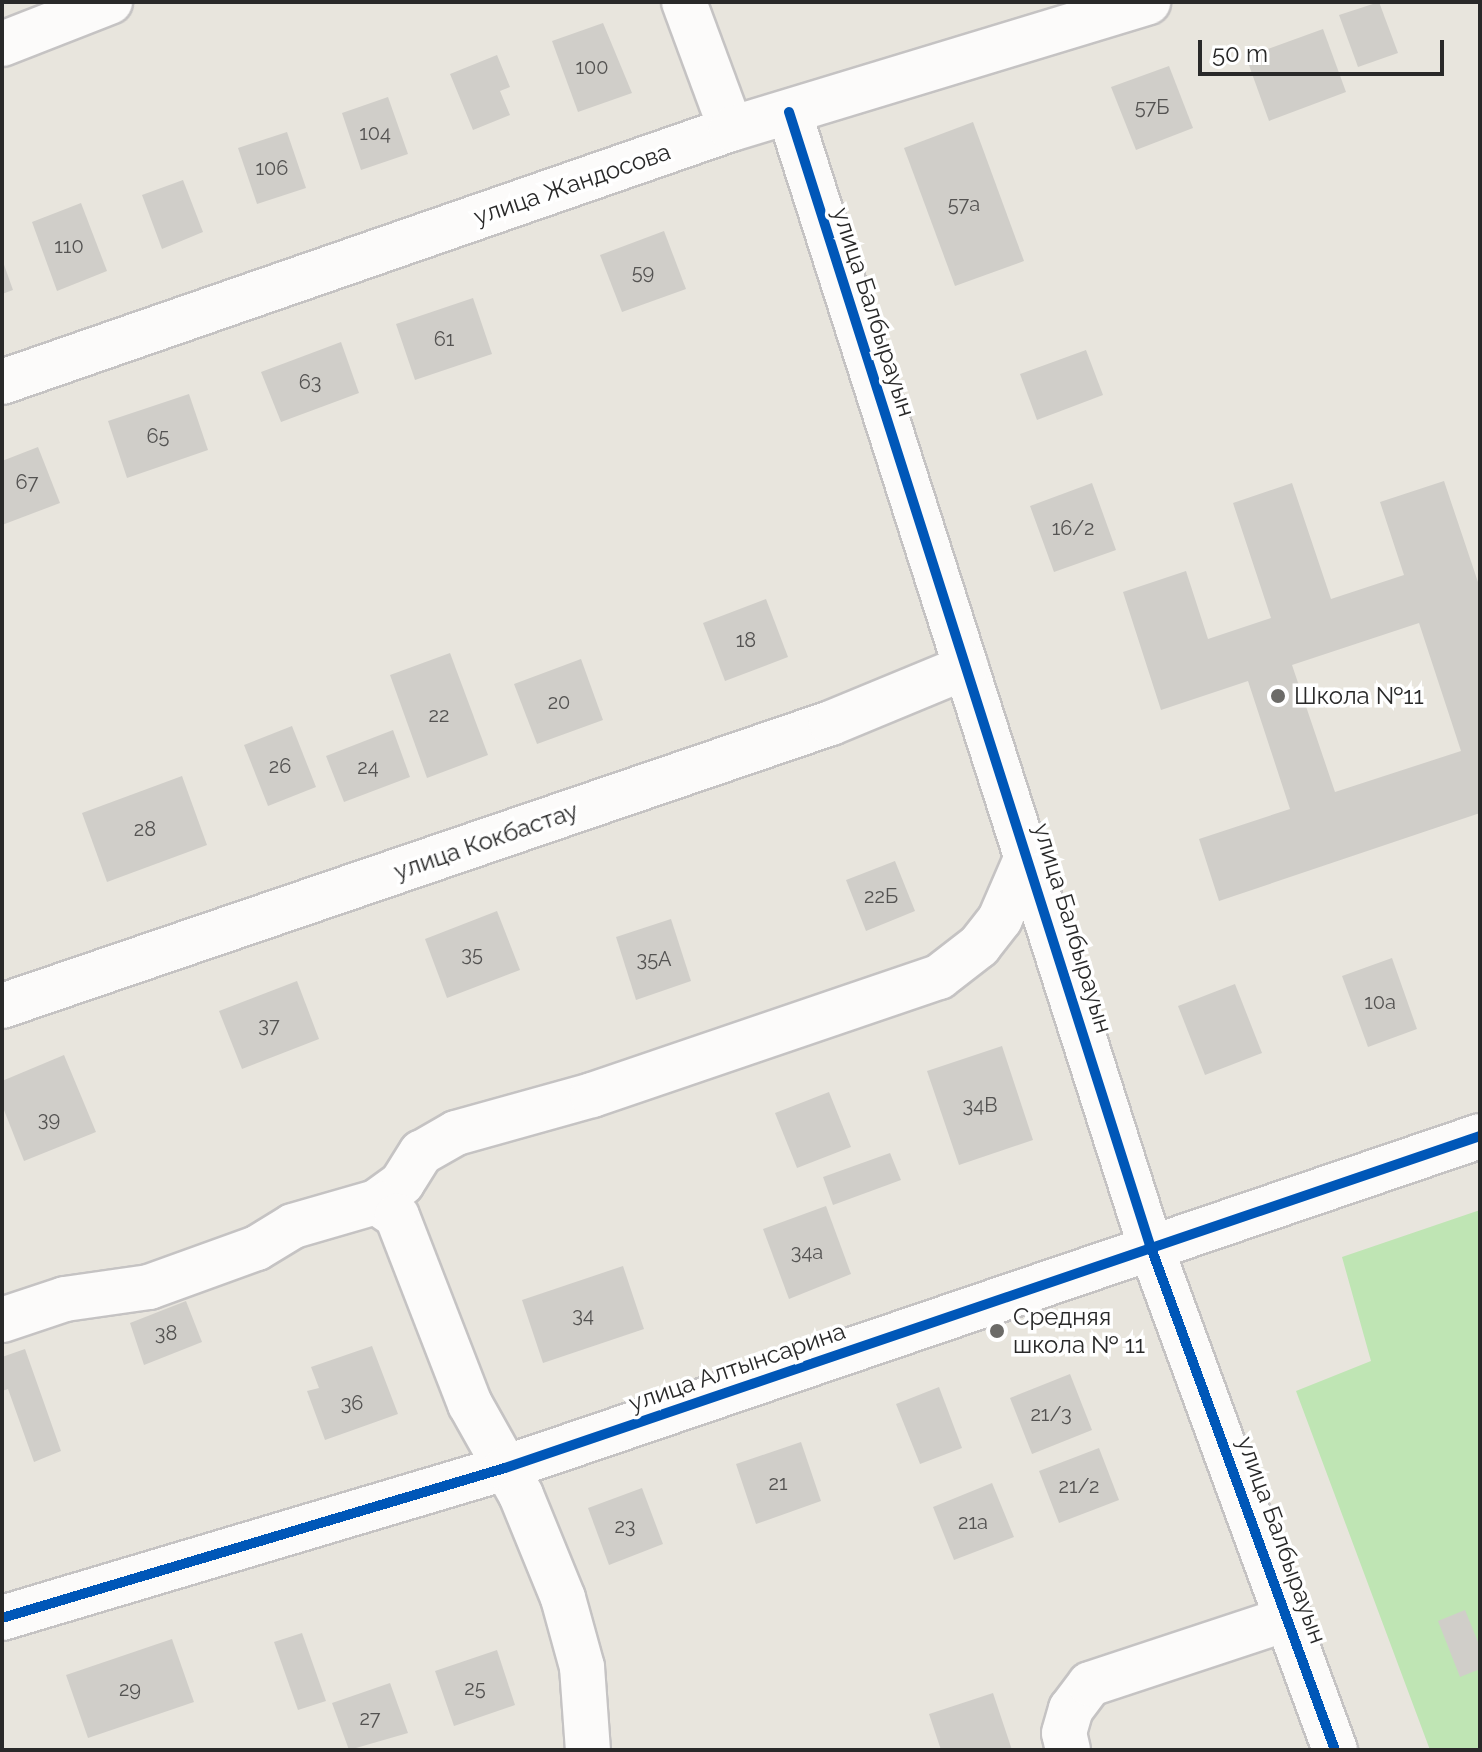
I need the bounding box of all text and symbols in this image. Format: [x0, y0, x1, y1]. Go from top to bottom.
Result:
scale bar [1202, 24, 1448, 74]
text: 50 m [1212, 39, 1268, 68]
house number: 100 [575, 55, 609, 79]
house number: 57Б [1135, 95, 1169, 119]
house number: 104 [359, 121, 391, 145]
street label: улица Жандосова [470, 137, 674, 231]
house number: 106 [256, 156, 288, 180]
house number: 57а [948, 192, 980, 216]
street label: улица Балбырауын [827, 204, 921, 420]
house number: 110 [54, 234, 84, 258]
house number: 59 [632, 260, 654, 284]
house number: 61 [434, 327, 454, 351]
house number: 63 [299, 370, 321, 394]
house number: 65 [147, 424, 169, 448]
house number: 67 [16, 470, 38, 494]
house number: 16/2 [1052, 516, 1094, 540]
house number: 18 [736, 628, 756, 652]
place label: Школа №11 [1294, 682, 1424, 710]
marker: Школа №11 [1269, 687, 1287, 705]
house number: 20 [548, 690, 570, 714]
house number: 22 [429, 703, 449, 727]
house number: 26 [269, 754, 291, 778]
house number: 24 [357, 755, 379, 779]
street label: улица Кокбастау [390, 796, 582, 886]
house number: 28 [134, 817, 156, 841]
street label: улица Балбырауын [1027, 820, 1119, 1036]
house number: 22Б [864, 884, 898, 908]
house number: 35 [461, 942, 483, 966]
house number: 35А [636, 947, 672, 971]
house number: 10а [1364, 990, 1396, 1014]
house number: 37 [258, 1013, 280, 1037]
house number: 34В [963, 1093, 997, 1117]
house number: 39 [38, 1107, 60, 1131]
house number: 34а [791, 1240, 823, 1264]
house number: 34 [572, 1303, 594, 1327]
place label: Средняя школа № 11 [1013, 1303, 1145, 1359]
street label: улица Алтынсарина [625, 1316, 849, 1418]
house number: 38 [155, 1321, 177, 1345]
marker: Средняя школа № 11 [988, 1322, 1006, 1340]
house number: 36 [341, 1391, 363, 1415]
house number: 21/3 [1030, 1402, 1072, 1426]
street label: улица Балбырауын [1231, 1433, 1333, 1647]
house number: 21 [769, 1471, 787, 1495]
house number: 21/2 [1059, 1474, 1099, 1498]
house number: 21а [958, 1510, 988, 1534]
house number: 23 [614, 1514, 636, 1538]
house number: 25 [464, 1676, 486, 1700]
house number: 29 [119, 1677, 141, 1701]
house number: 27 [359, 1706, 381, 1730]

